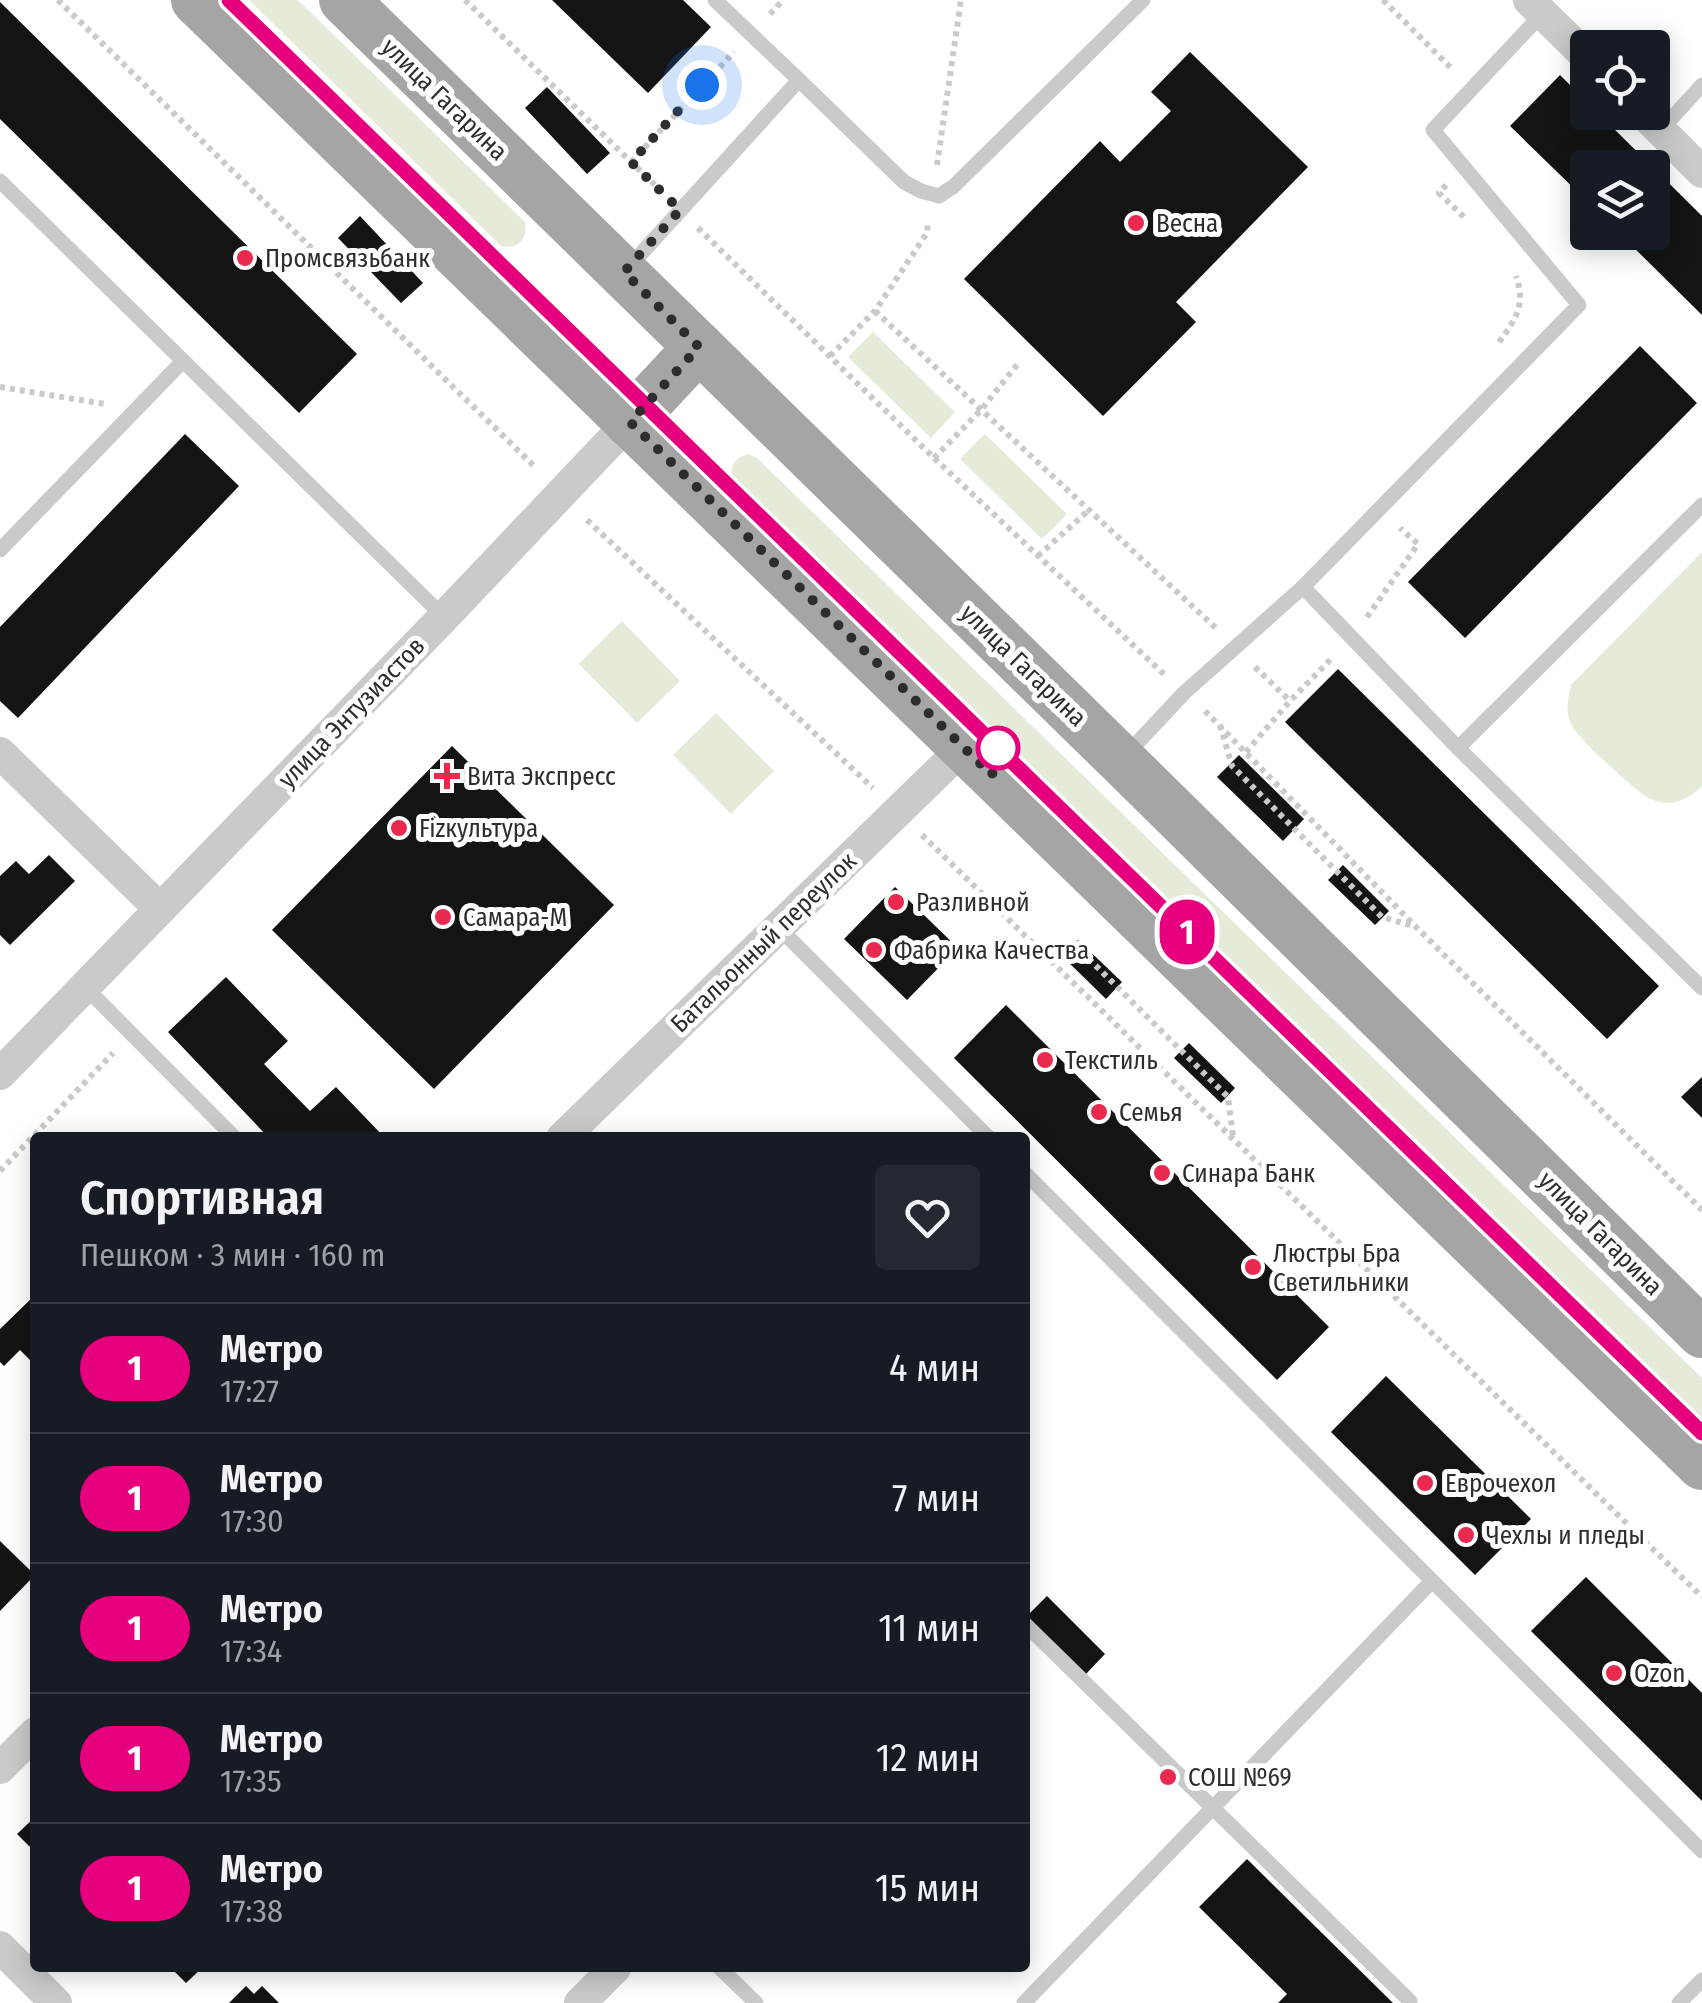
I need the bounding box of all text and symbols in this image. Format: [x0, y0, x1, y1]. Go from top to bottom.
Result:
map controls [1570, 30, 1670, 250]
button: locate [1570, 30, 1670, 130]
street label: улица Гагарина [375, 32, 513, 167]
your location [677, 60, 727, 110]
button: layers [1570, 150, 1670, 250]
place label: Весна [1156, 209, 1218, 239]
marker: Весна [1125, 212, 1147, 234]
place label: Промсвязьбанк [265, 244, 430, 274]
marker: Промсвязьбанк [234, 247, 256, 269]
street label: улица Гагарина [954, 598, 1092, 733]
street label: улица Энтузиастов [272, 631, 431, 794]
unlabelled marker [977, 727, 1019, 769]
place label: Вита Экспресс [467, 762, 616, 792]
marker: Вита Экспресс [436, 765, 458, 787]
place label: Fizкультура [419, 814, 538, 844]
marker: Fizкультура [388, 817, 410, 839]
street label: Батальонный переулок [665, 846, 863, 1039]
place label: Разливной [916, 888, 1030, 918]
marker: Разливной [885, 891, 907, 913]
line badge: 1 [1154, 900, 1220, 964]
place label: Самара-М [463, 903, 567, 933]
marker: Самара-М [432, 906, 454, 928]
text: 1 [1180, 911, 1194, 953]
place label: Фабрика Качества [894, 936, 1089, 966]
marker: Фабрика Качества [863, 939, 885, 961]
place label: Текстиль [1065, 1046, 1158, 1076]
marker: Текстиль [1034, 1049, 1056, 1071]
place label: Семья [1119, 1098, 1183, 1128]
marker: Семья [1088, 1101, 1110, 1123]
place label: Синара Банк [1182, 1159, 1315, 1189]
marker: Синара Банк [1151, 1162, 1173, 1184]
button: heart [875, 1165, 980, 1270]
street label: улица Гагарина [1532, 1165, 1669, 1302]
text: Спортивная [80, 1169, 324, 1227]
text: Пешком · 3 мин · 160 m [80, 1236, 385, 1274]
place label: Люстры Бра Светильники [1273, 1239, 1409, 1298]
marker: Люстры Бра Светильники [1242, 1256, 1264, 1278]
text: Метро [220, 1326, 323, 1372]
text: 4 мин [889, 1345, 980, 1391]
text: 1 [128, 1347, 142, 1389]
text: 17:27 [220, 1372, 279, 1410]
text: Метро [220, 1456, 323, 1502]
place label: Еврочехол [1445, 1469, 1556, 1499]
marker: Еврочехол [1414, 1472, 1436, 1494]
text: 7 мин [892, 1475, 980, 1521]
text: 1 [128, 1477, 142, 1519]
text: 17:30 [220, 1502, 284, 1540]
place label: Чехлы и пледы [1486, 1521, 1645, 1551]
marker: Чехлы и пледы [1455, 1524, 1477, 1546]
text: Метро [220, 1586, 323, 1632]
text: 11 мин [878, 1605, 980, 1651]
text: 1 [128, 1607, 142, 1649]
text: 17:34 [220, 1632, 282, 1670]
place label: Ozon [1634, 1659, 1685, 1689]
marker: Ozon [1603, 1662, 1625, 1684]
text: Метро [220, 1716, 323, 1762]
text: 12 мин [876, 1735, 980, 1781]
text: 1 [128, 1737, 142, 1779]
text: 17:35 [220, 1762, 282, 1800]
place label: СОШ №69 [1188, 1763, 1292, 1793]
marker: СОШ №69 [1157, 1766, 1179, 1788]
text: Метро [220, 1846, 323, 1892]
text: 15 мин [875, 1865, 980, 1911]
text: 1 [128, 1867, 142, 1909]
text: 17:38 [220, 1892, 283, 1930]

